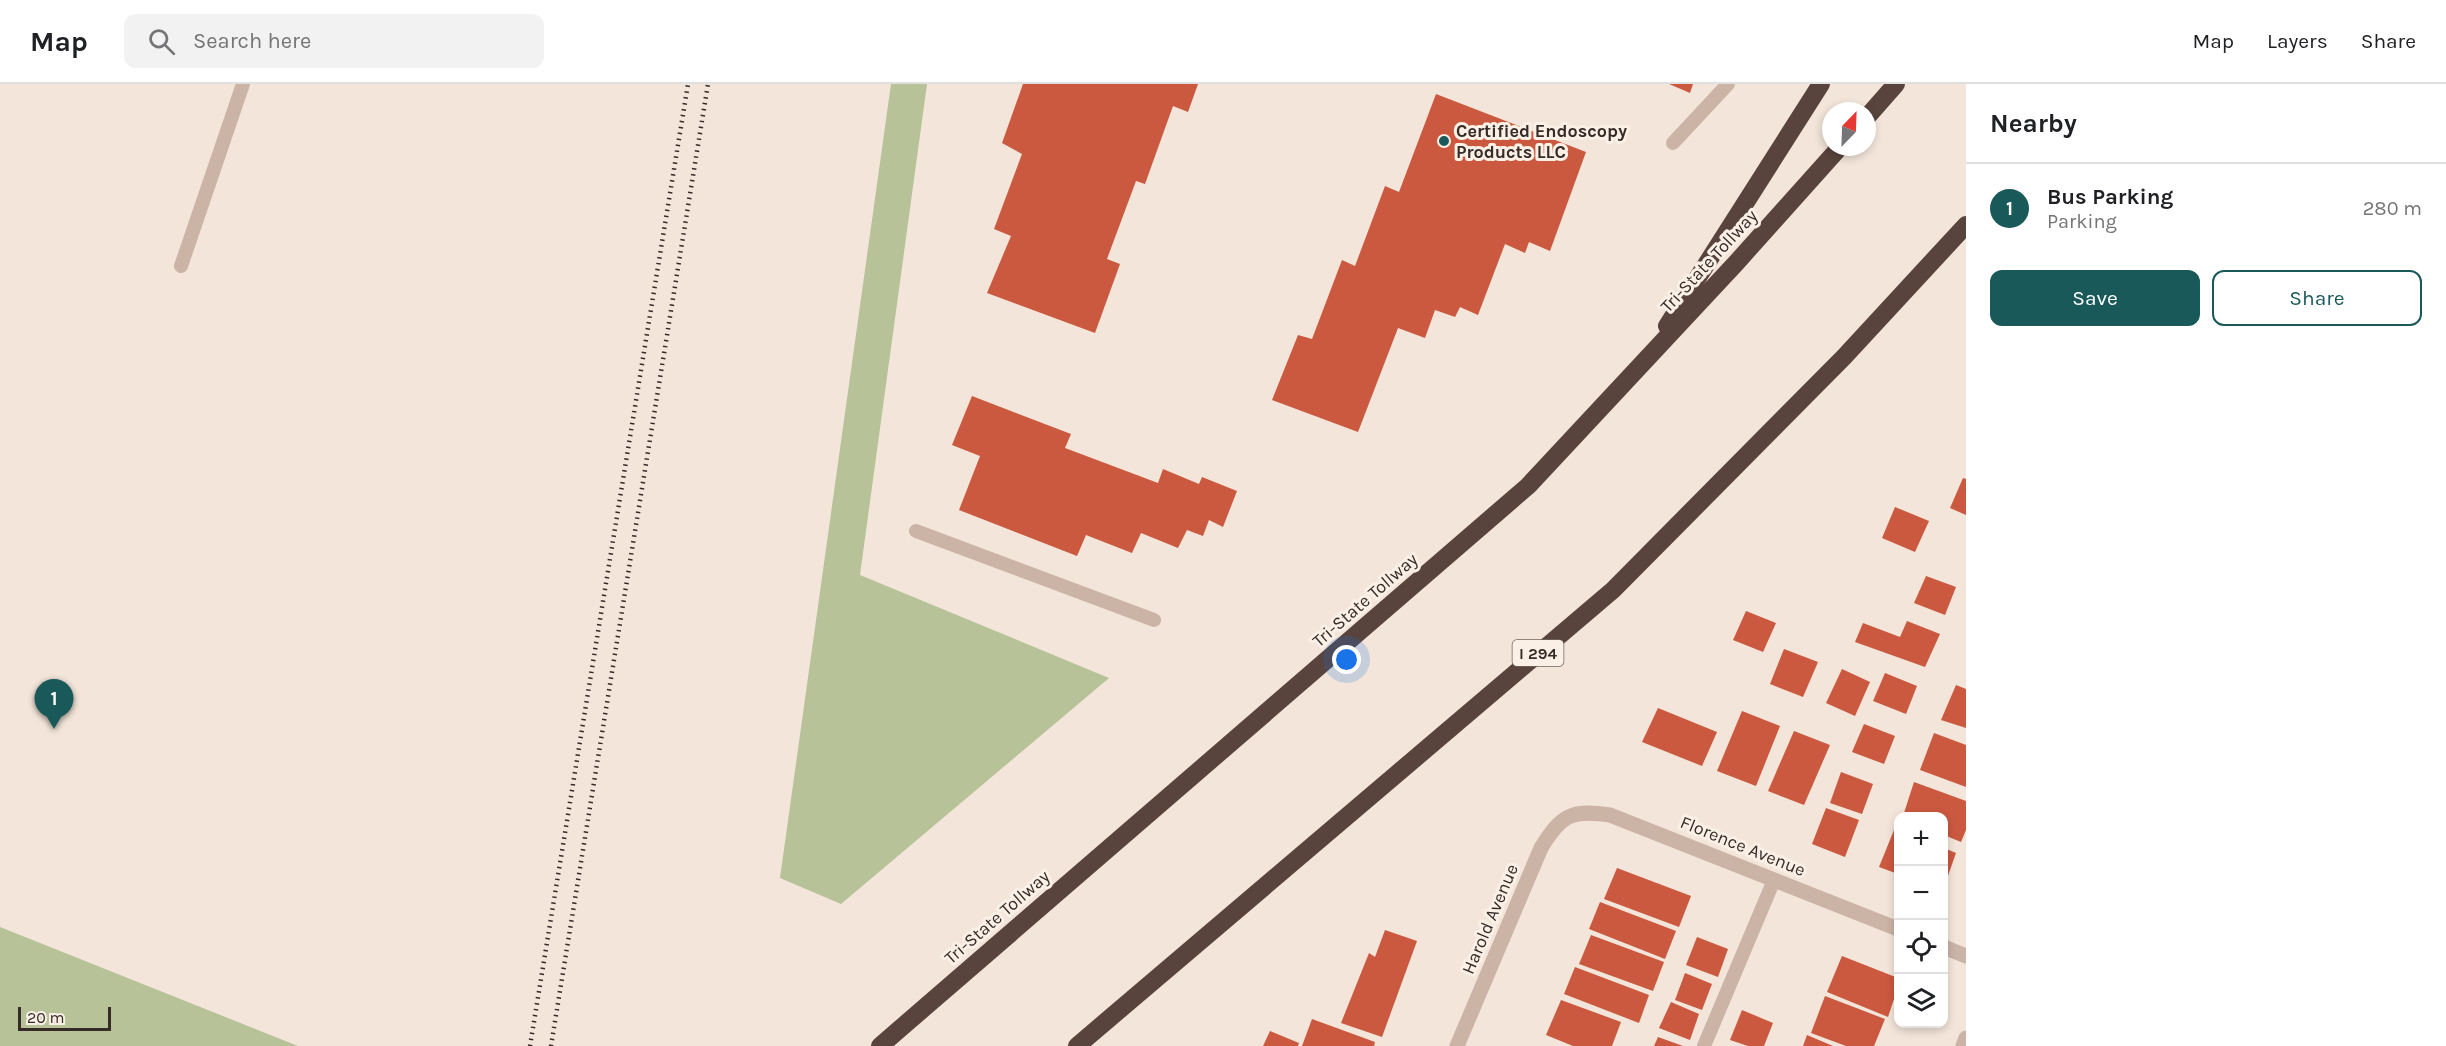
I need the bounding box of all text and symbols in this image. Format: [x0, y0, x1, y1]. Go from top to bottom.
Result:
search box [124, 14, 544, 68]
text: Map [30, 25, 88, 58]
icon: search [145, 25, 178, 58]
text: Search here [193, 28, 311, 54]
text: Map [2192, 29, 2234, 53]
text: Layers [2267, 29, 2328, 53]
text: Share [2361, 29, 2416, 53]
north arrow [1822, 102, 1876, 156]
text: Nearby [1990, 108, 2077, 139]
place label: Certified Endoscopy Products LLC [1456, 120, 1627, 163]
marker: Certified Endoscopy Products LLC [1437, 134, 1451, 148]
text: Bus Parking [2047, 184, 2173, 210]
text: 1 [2006, 197, 2013, 220]
text: 280 m [2363, 197, 2422, 220]
street label: Tri-State Tollway [1656, 205, 1763, 317]
text: Parking [2047, 210, 2117, 233]
button: Save [1990, 270, 2200, 326]
button: Share [2212, 270, 2422, 326]
street label: Tri-State Tollway [1308, 548, 1423, 652]
road number: I 294 [1512, 640, 1564, 666]
your location [1332, 645, 1361, 674]
pin: 1 [34, 680, 74, 729]
street label: Florence Avenue [1677, 811, 1809, 881]
map controls [1894, 812, 1948, 1028]
button: + [1894, 812, 1948, 866]
street label: Harold Avenue [1457, 861, 1523, 977]
street label: Tri-State Tollway [940, 865, 1055, 969]
button: − [1894, 866, 1948, 920]
button: locate [1894, 920, 1948, 974]
button: layers [1894, 974, 1948, 1028]
scale bar [18, 1004, 111, 1032]
text: 20 m [27, 1008, 65, 1027]

